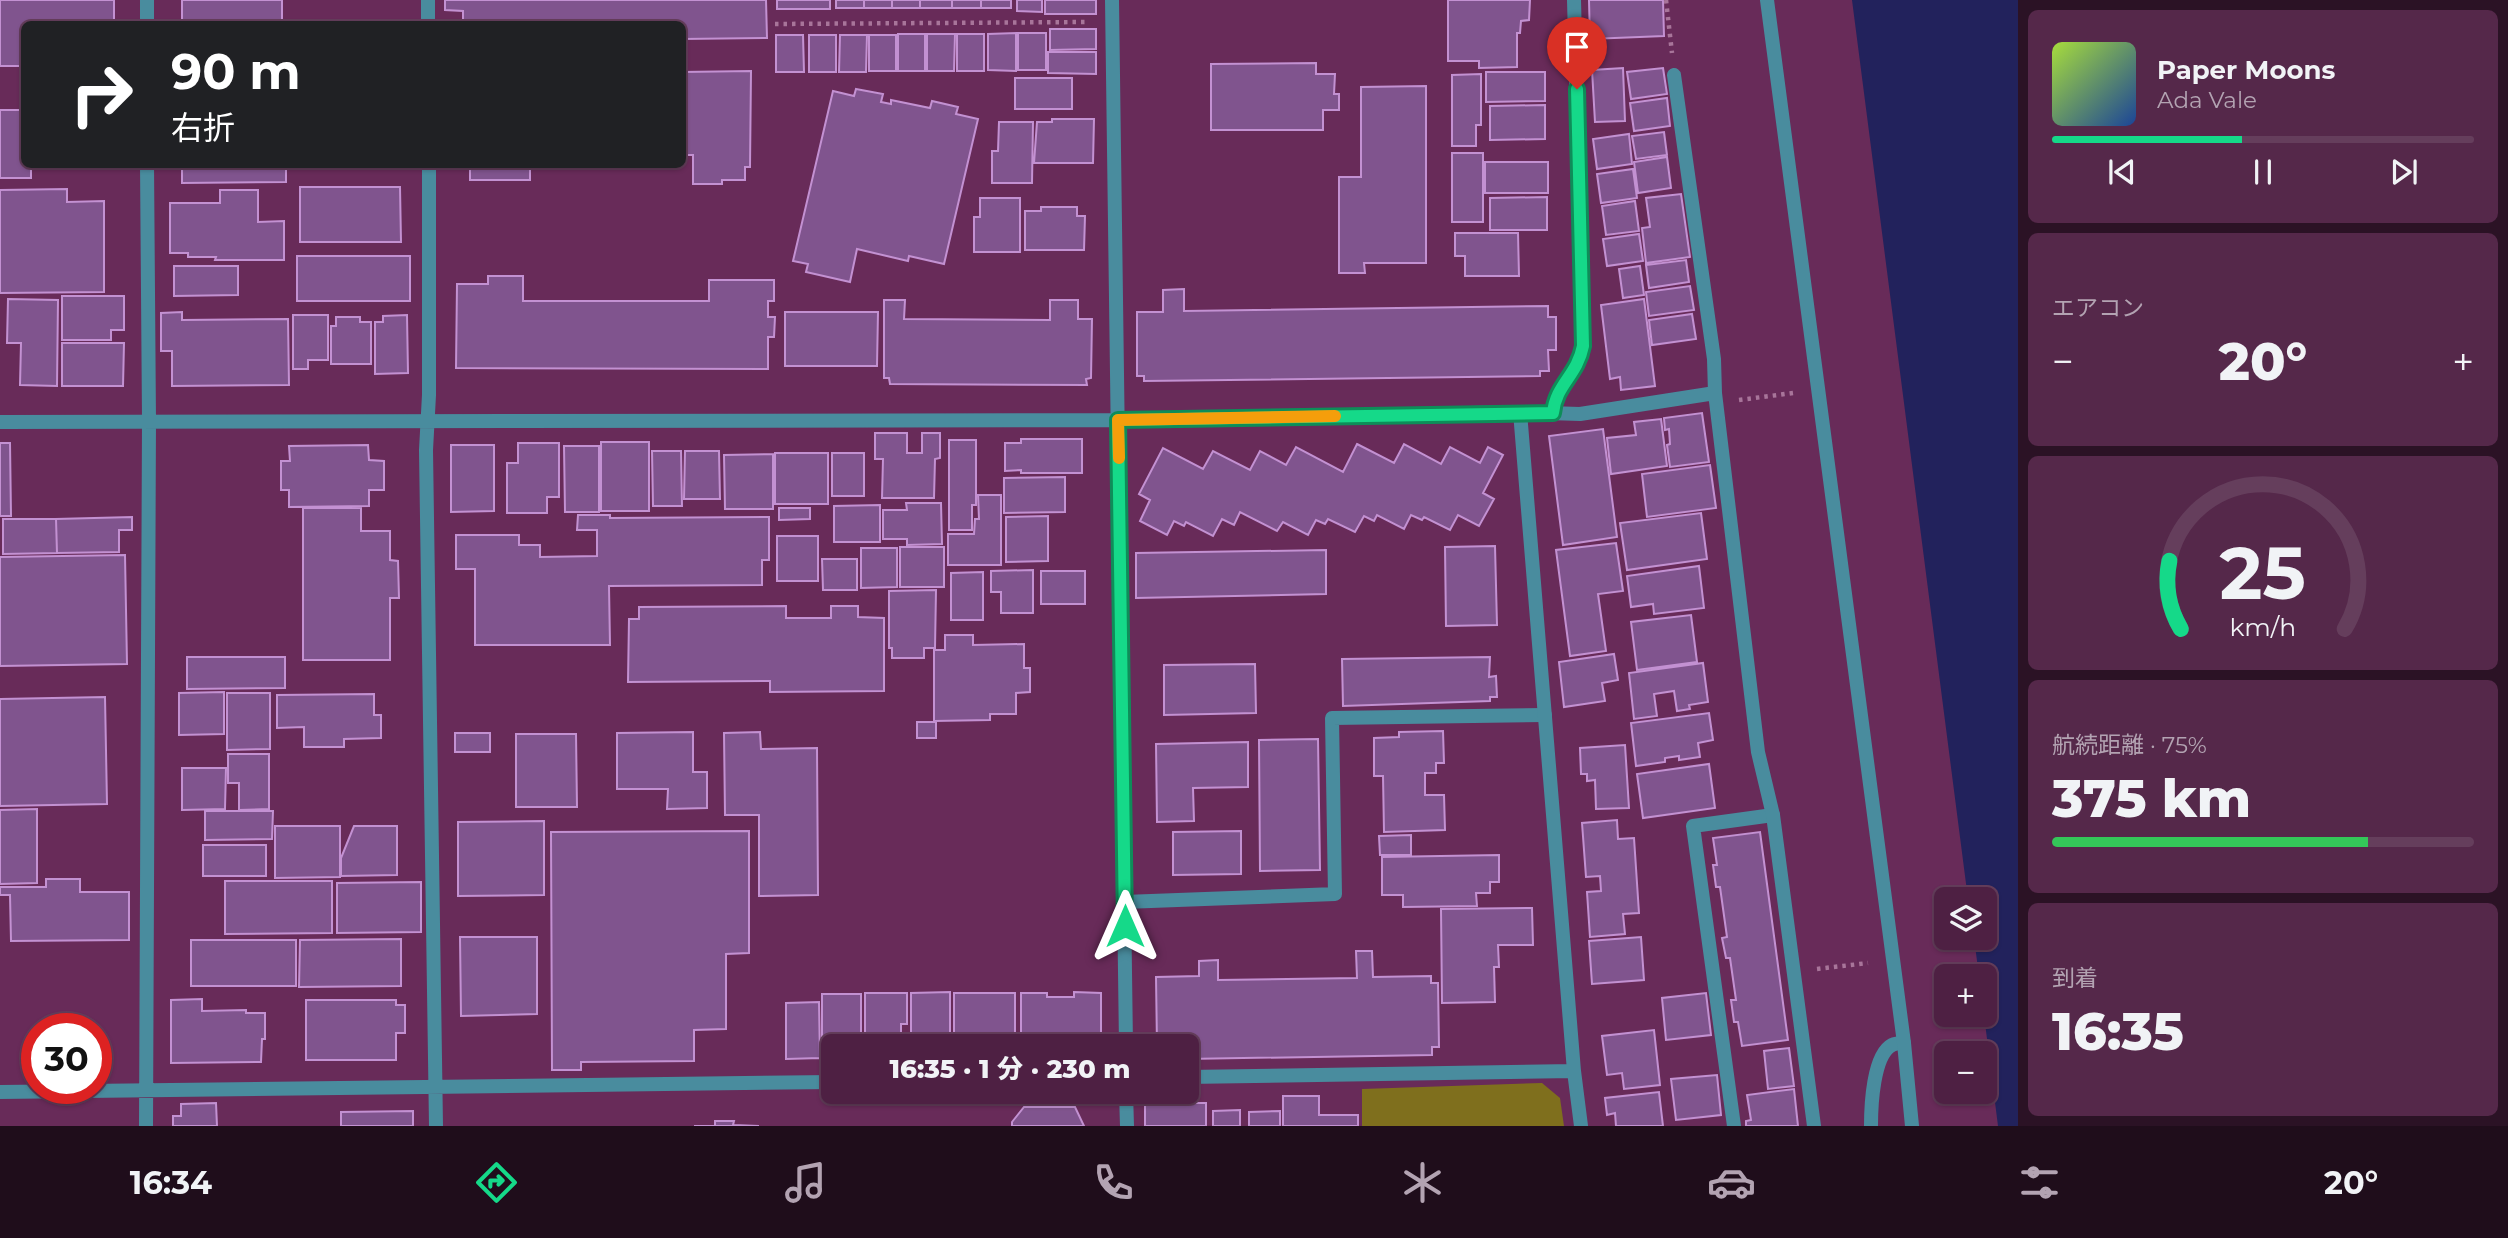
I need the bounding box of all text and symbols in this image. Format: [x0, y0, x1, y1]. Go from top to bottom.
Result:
pin [1547, 17, 1607, 89]
icon: arrive [1558, 28, 1596, 66]
text: 90 m [171, 42, 301, 101]
icon: right [56, 49, 147, 140]
text: Paper Moons [2157, 54, 2335, 86]
text: Ada Vale [2157, 86, 2257, 114]
text: 右折 [171, 108, 235, 147]
icon: previous [2103, 153, 2141, 191]
icon: pause [2244, 153, 2282, 191]
icon: next [2385, 153, 2423, 191]
text: エアコン [2052, 294, 2144, 322]
text: 20° [2219, 330, 2307, 393]
text: − [2052, 338, 2074, 385]
text: + [2452, 338, 2474, 385]
text: 25 [2220, 529, 2306, 617]
text: km/h [2230, 612, 2296, 642]
text: 航続距離 · 75% [2052, 731, 2207, 759]
text: 375 km [2052, 767, 2251, 830]
map controls [1934, 887, 1997, 1104]
button: layers [1934, 887, 1997, 950]
position arrow [1088, 889, 1162, 963]
button: + [1934, 964, 1997, 1027]
text: 到着 [2052, 964, 2098, 992]
text: 16:35 [2052, 1000, 2184, 1063]
speed limit sign: 30 [21, 1013, 112, 1104]
button: − [1934, 1041, 1997, 1104]
text: 16:35 · 1 分 · 230 m [890, 1053, 1130, 1085]
icon: directions [472, 1158, 521, 1207]
icon: music [781, 1158, 830, 1207]
icon: phone [1089, 1158, 1138, 1207]
icon: climate [1398, 1158, 1447, 1207]
icon: car [1707, 1158, 1756, 1207]
icon: filters [2015, 1158, 2064, 1207]
text: 16:34 [130, 1163, 212, 1202]
text: 20° [2324, 1163, 2378, 1202]

